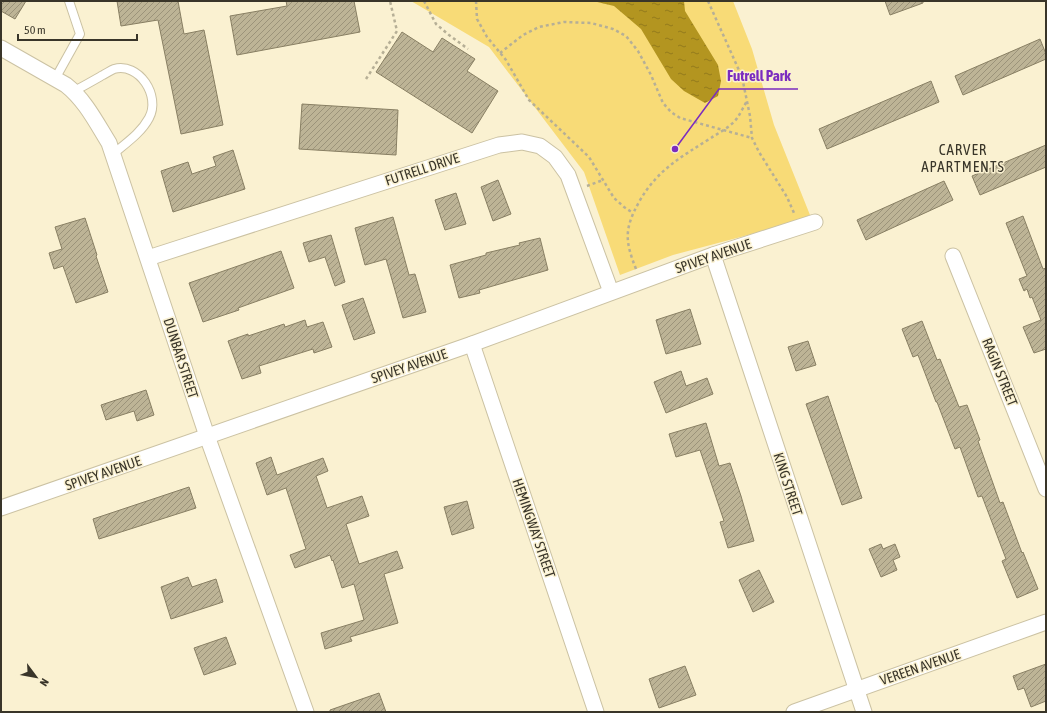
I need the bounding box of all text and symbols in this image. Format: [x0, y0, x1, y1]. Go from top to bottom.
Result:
scale bar [18, 16, 137, 42]
text: 50 m [24, 23, 46, 37]
callout: Futrell Park [719, 62, 798, 89]
text: Futrell Park [727, 67, 791, 84]
district label: CARVER APARTMENTS [921, 141, 1005, 175]
street label: FUTRELL DRIVE [383, 149, 461, 189]
street label: SPIVEY AVENUE [673, 236, 753, 276]
street label: DUNBAR STREET [160, 316, 202, 400]
street label: RAGIN STREET [979, 336, 1021, 408]
street label: SPIVEY AVENUE [369, 346, 449, 386]
street label: KING STREET [770, 451, 806, 517]
street label: SPIVEY AVENUE [63, 453, 143, 493]
street label: HEMINGWAY STREET [510, 476, 558, 580]
street label: VEREEN AVENUE [878, 646, 962, 688]
north arrow [16, 657, 56, 697]
text: N [38, 676, 51, 688]

